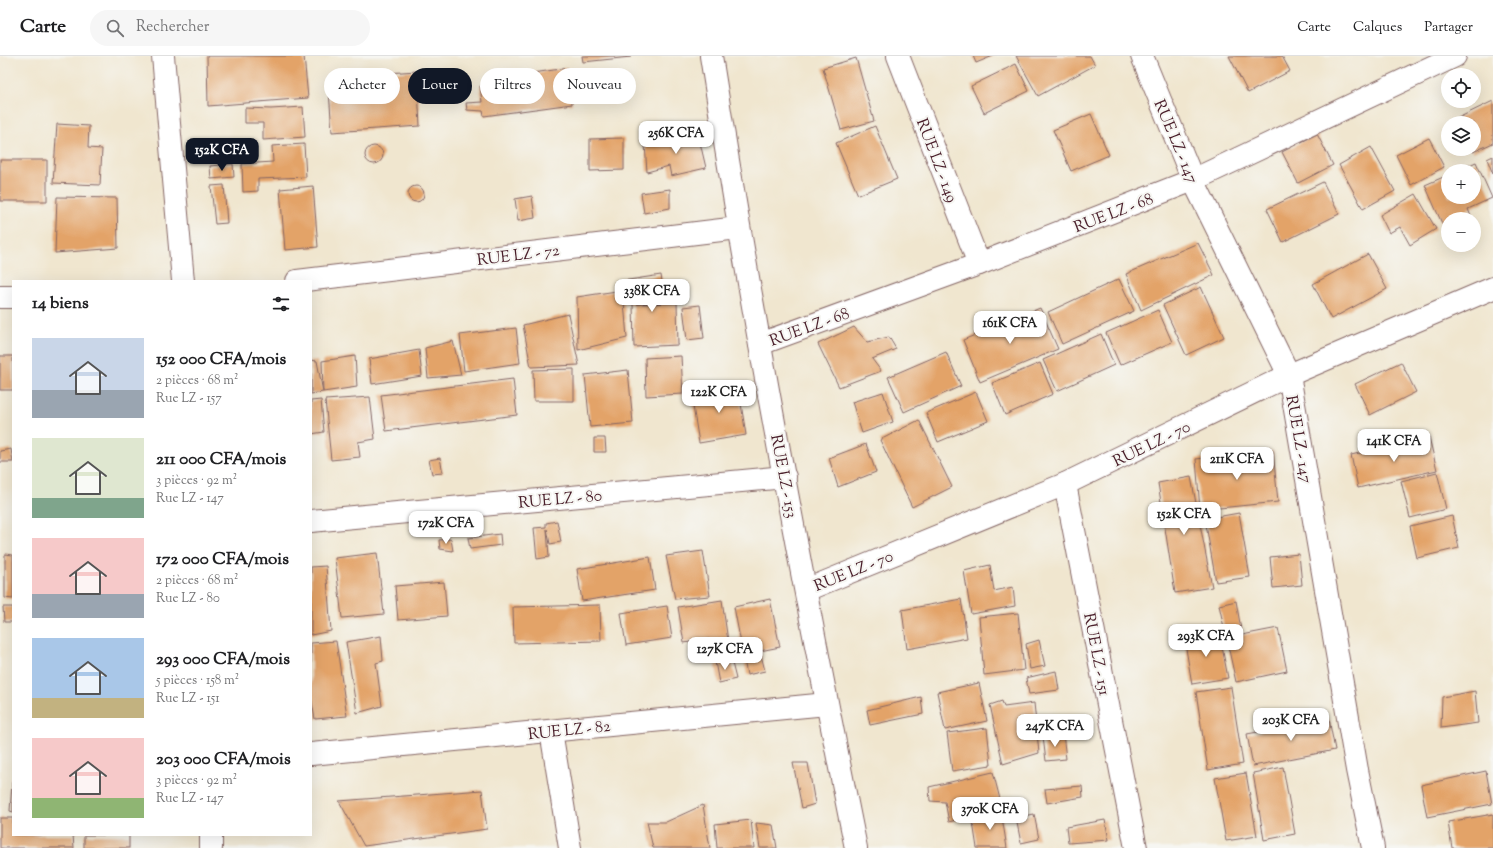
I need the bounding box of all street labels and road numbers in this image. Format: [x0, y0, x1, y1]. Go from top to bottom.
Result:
street label: RUE LZ - 147 [1147, 96, 1203, 187]
street label: RUE LZ - 149 [909, 115, 962, 207]
street label: RUE LZ - 68 [1071, 189, 1157, 240]
street label: RUE LZ - 72 [476, 240, 561, 273]
street label: RUE LZ - 68 [767, 303, 853, 353]
street label: RUE LZ - 147 [1278, 394, 1317, 485]
street label: RUE LZ - 70 [1109, 417, 1195, 474]
street label: RUE LZ - 153 [763, 433, 802, 520]
street label: RUE LZ - 80 [517, 485, 603, 516]
street label: RUE LZ - 70 [811, 546, 897, 599]
street label: RUE LZ - 151 [1076, 611, 1115, 698]
street label: RUE LZ - 82 [527, 716, 612, 747]

